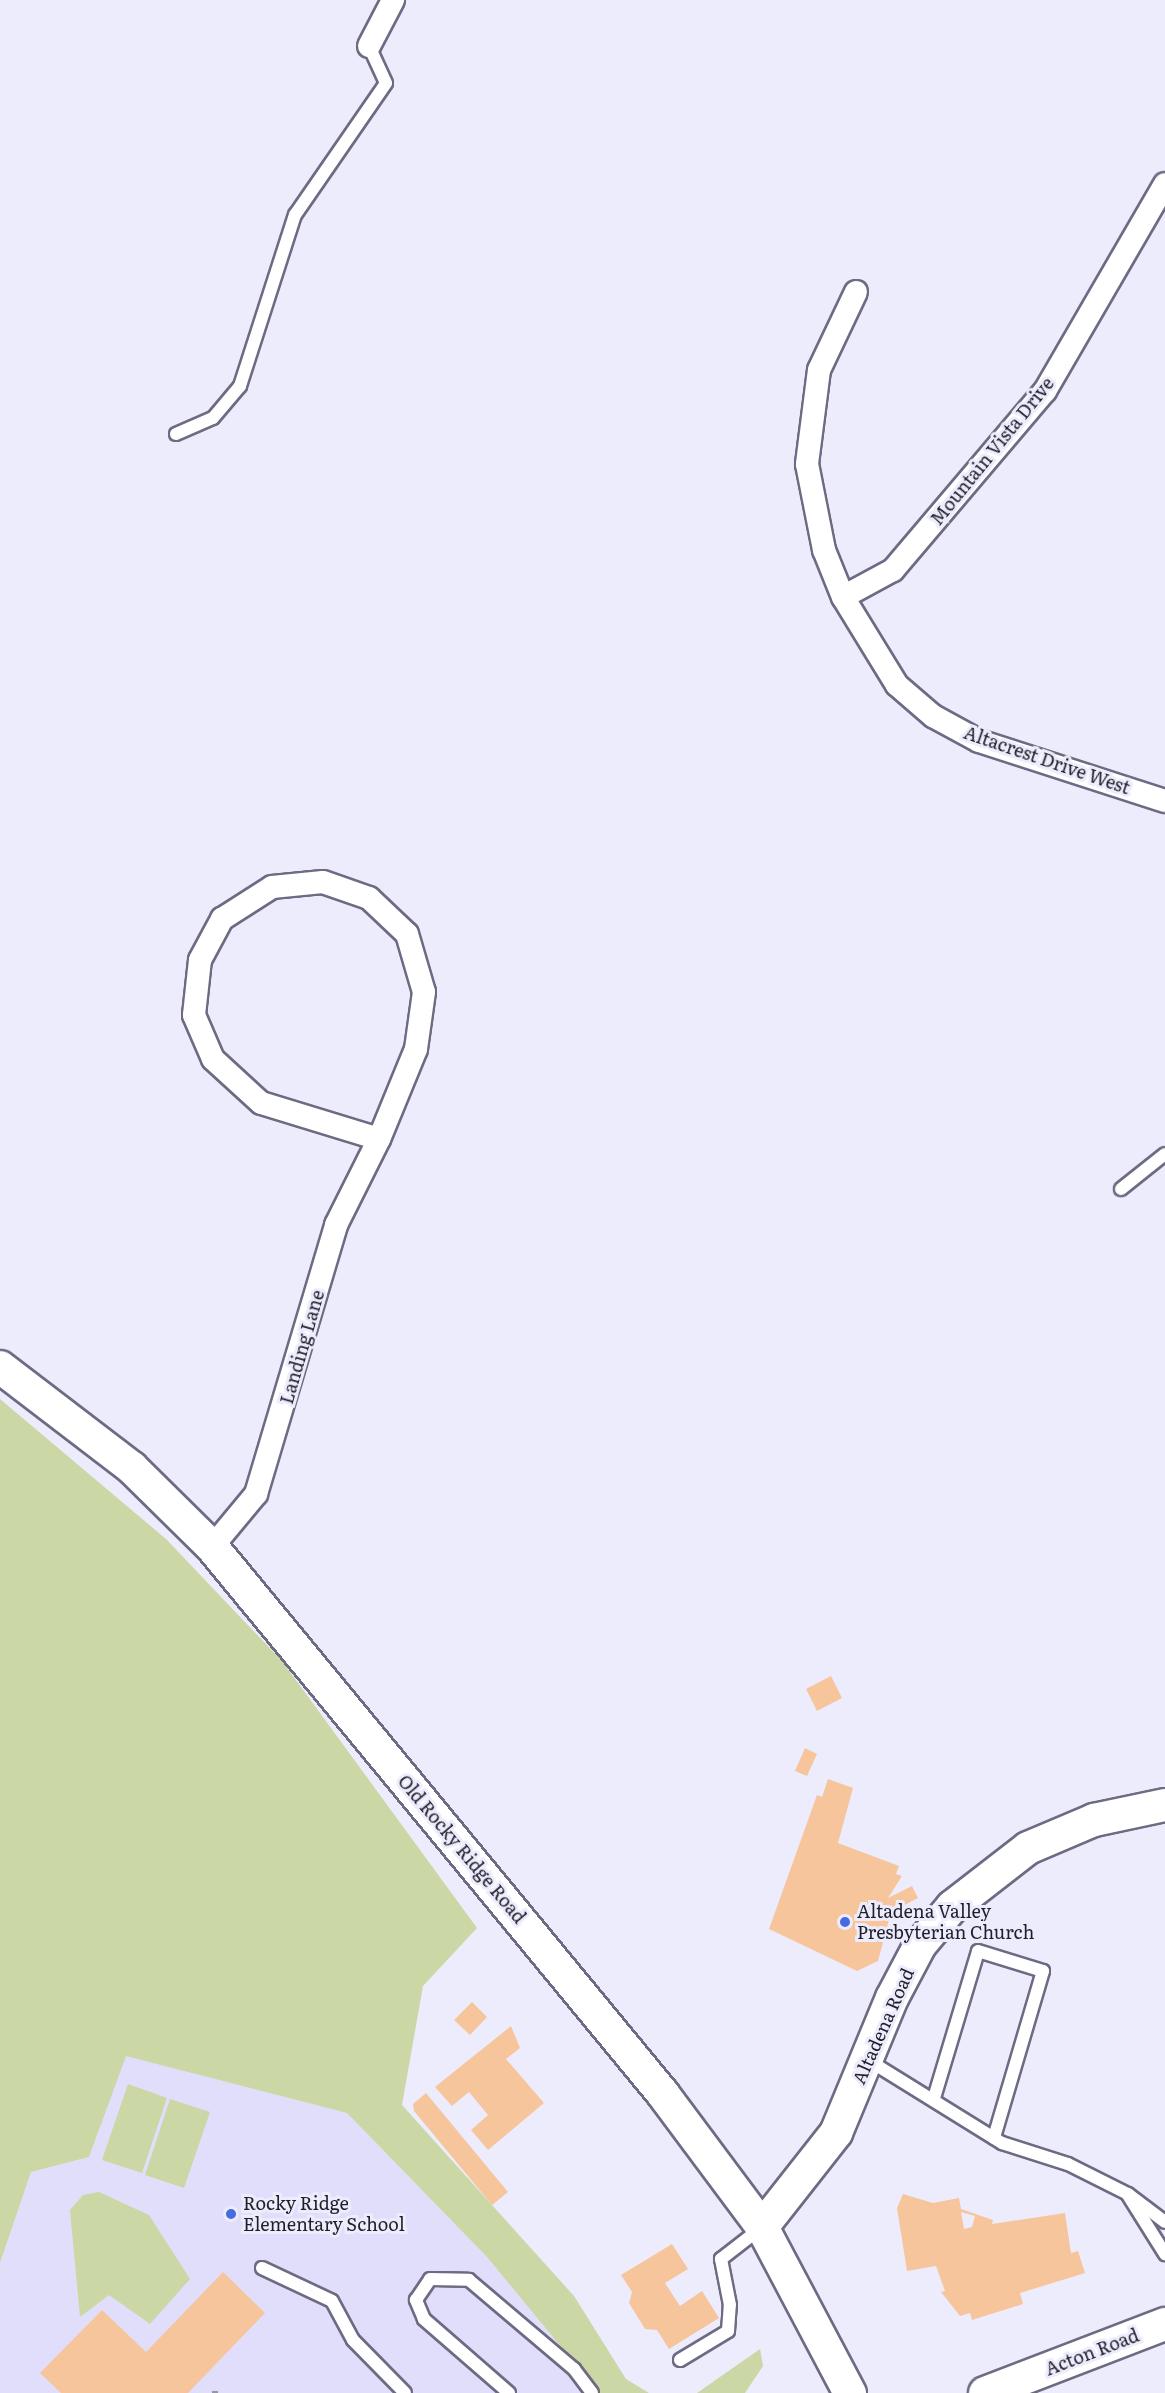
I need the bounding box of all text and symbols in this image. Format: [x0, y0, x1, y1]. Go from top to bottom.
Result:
street label: Mountain Vista Drive [926, 373, 1058, 529]
street label: Altacrest Drive West [961, 721, 1133, 799]
street label: Landing Lane [275, 1288, 329, 1406]
street label: Old Rocky Ridge Road [394, 1770, 530, 1928]
place label: Altadena Valley Presbyterian Church [857, 1901, 1034, 1944]
marker: Altadena Valley Presbyterian Church [838, 1915, 852, 1929]
street label: Altadena Road [848, 1965, 918, 2087]
place label: Rocky Ridge Elementary School [243, 2193, 405, 2236]
marker: Rocky Ridge Elementary School [224, 2207, 238, 2221]
street label: Acton Road [1042, 2324, 1142, 2380]

